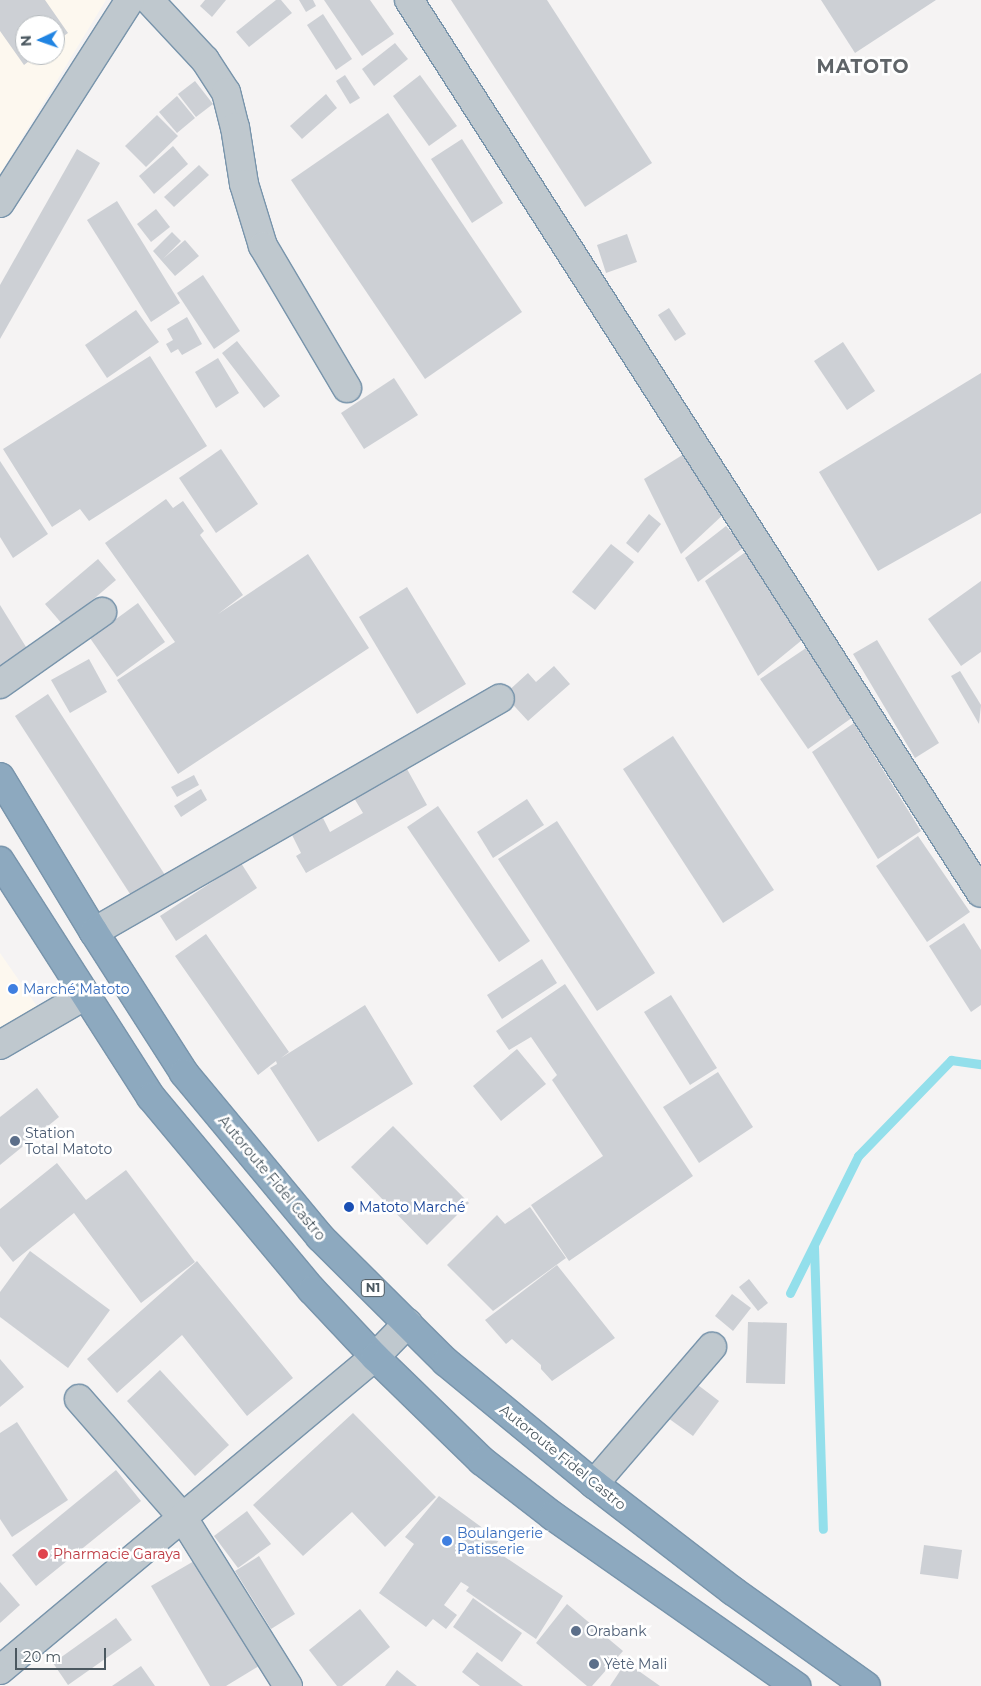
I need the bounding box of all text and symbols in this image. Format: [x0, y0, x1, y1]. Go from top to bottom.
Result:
north arrow [15, 15, 65, 65]
text: N [17, 35, 35, 47]
district label: MATOTO [816, 56, 910, 78]
place label: Marché Matoto [23, 981, 129, 997]
marker: Marché Matoto [7, 983, 19, 995]
street label: Autoroute Fidel Castro [215, 1112, 329, 1244]
place label: Station Total Matoto [25, 1125, 112, 1158]
marker: Station Total Matoto [9, 1135, 21, 1147]
place label: Matoto Marché [359, 1199, 465, 1215]
marker: Matoto Marché [343, 1201, 355, 1213]
road number: N1 [360, 1278, 386, 1298]
street label: Autoroute Fidel Castro [497, 1401, 629, 1513]
place label: Boulangerie Patisserie [457, 1525, 543, 1558]
marker: Boulangerie Patisserie [441, 1535, 453, 1547]
place label: Pharmacie Garaya [53, 1546, 181, 1562]
marker: Pharmacie Garaya [37, 1548, 49, 1560]
place label: Orabank [586, 1623, 647, 1639]
marker: Orabank [570, 1625, 582, 1637]
scale bar [18, 1638, 109, 1670]
text: 20 m [23, 1647, 61, 1666]
place label: Yètè Mali [604, 1656, 667, 1672]
marker: Yètè Mali [588, 1658, 600, 1670]

